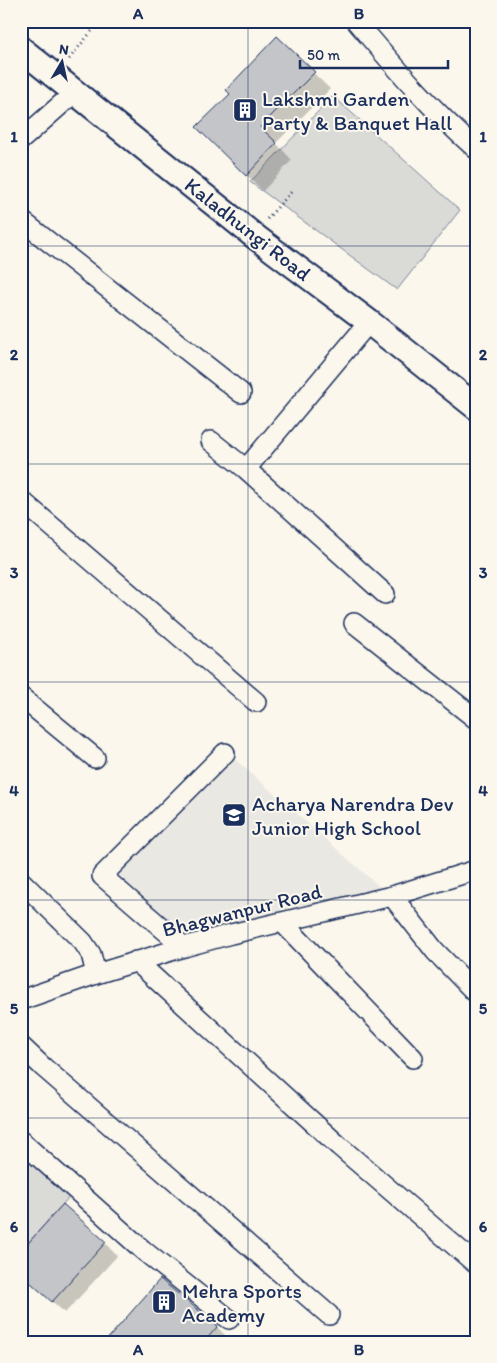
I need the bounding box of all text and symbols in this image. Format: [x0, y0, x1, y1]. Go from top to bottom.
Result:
text: A [132, 4, 144, 23]
text: B [354, 4, 365, 23]
north arrow [38, 38, 88, 88]
scale bar [300, 38, 447, 70]
text: N [58, 41, 70, 59]
text: 50 m [307, 46, 340, 64]
place label: Lakshmi Garden Party & Banquet Hall [262, 86, 452, 135]
building icon: Lakshmi Garden Party & Banquet Hall [232, 97, 258, 123]
text: 1 [10, 127, 18, 146]
text: 1 [479, 127, 487, 146]
street label: Kaladhungi Road [180, 172, 316, 286]
text: 2 [10, 345, 19, 364]
text: 2 [479, 345, 488, 364]
text: 3 [10, 563, 19, 582]
text: 3 [479, 563, 488, 582]
text: 4 [9, 781, 19, 800]
text: 4 [478, 781, 488, 800]
place label: Acharya Narendra Dev Junior High School [252, 791, 454, 840]
school or university icon: Acharya Narendra Dev Junior High School [221, 802, 247, 828]
street label: Bhagwanpur Road [160, 878, 325, 942]
text: 5 [10, 999, 19, 1018]
text: 5 [479, 999, 488, 1018]
text: 6 [10, 1217, 19, 1236]
text: 6 [479, 1217, 488, 1236]
place label: Mehra Sports Academy [182, 1278, 302, 1327]
building icon: Mehra Sports Academy [151, 1289, 177, 1315]
text: A [132, 1340, 144, 1359]
text: B [354, 1340, 365, 1359]

